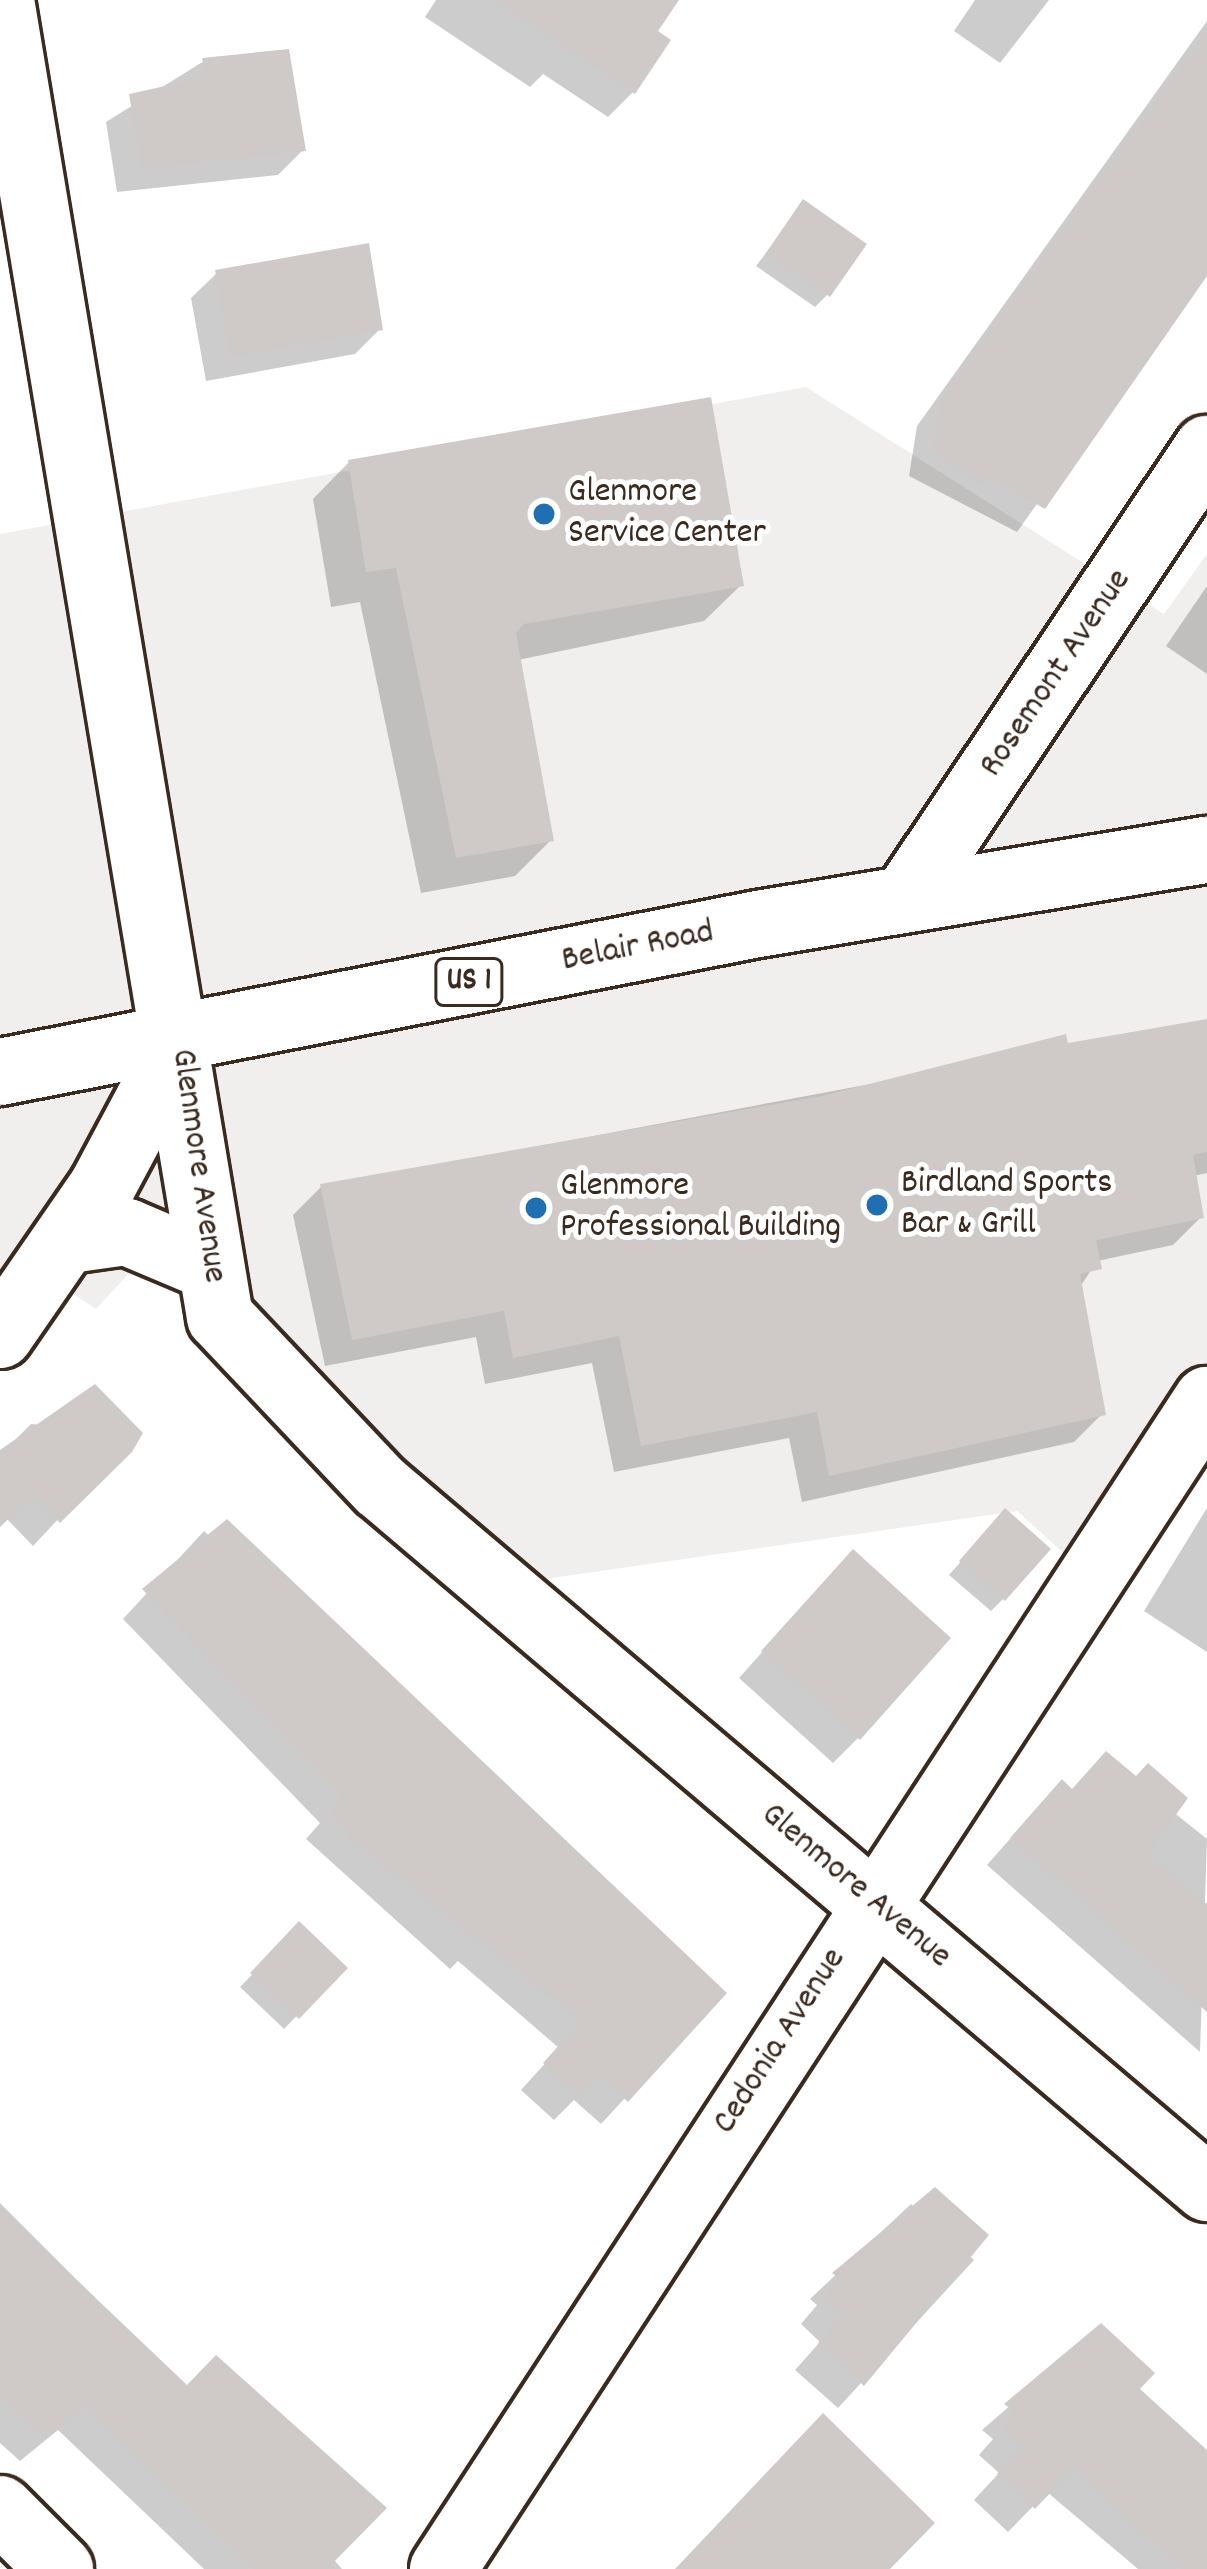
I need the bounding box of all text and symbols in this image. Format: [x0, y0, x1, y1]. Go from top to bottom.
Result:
place label: Glenmore Service Center [568, 471, 766, 556]
marker: Glenmore Service Center [531, 501, 557, 527]
street label: Rosemont Avenue [971, 562, 1143, 786]
street label: Belair Road [558, 912, 718, 984]
road number: US 1 [433, 955, 505, 1009]
street label: Glenmore Avenue [159, 1046, 235, 1286]
place label: Birdland Sports Bar & Grill [901, 1162, 1112, 1247]
place label: Glenmore Professional Building [560, 1165, 841, 1250]
marker: Birdland Sports Bar & Grill [864, 1192, 890, 1218]
marker: Glenmore Professional Building [523, 1195, 549, 1221]
street label: Glenmore Avenue [751, 1795, 959, 1979]
street label: Cedonia Avenue [705, 1941, 857, 2143]

